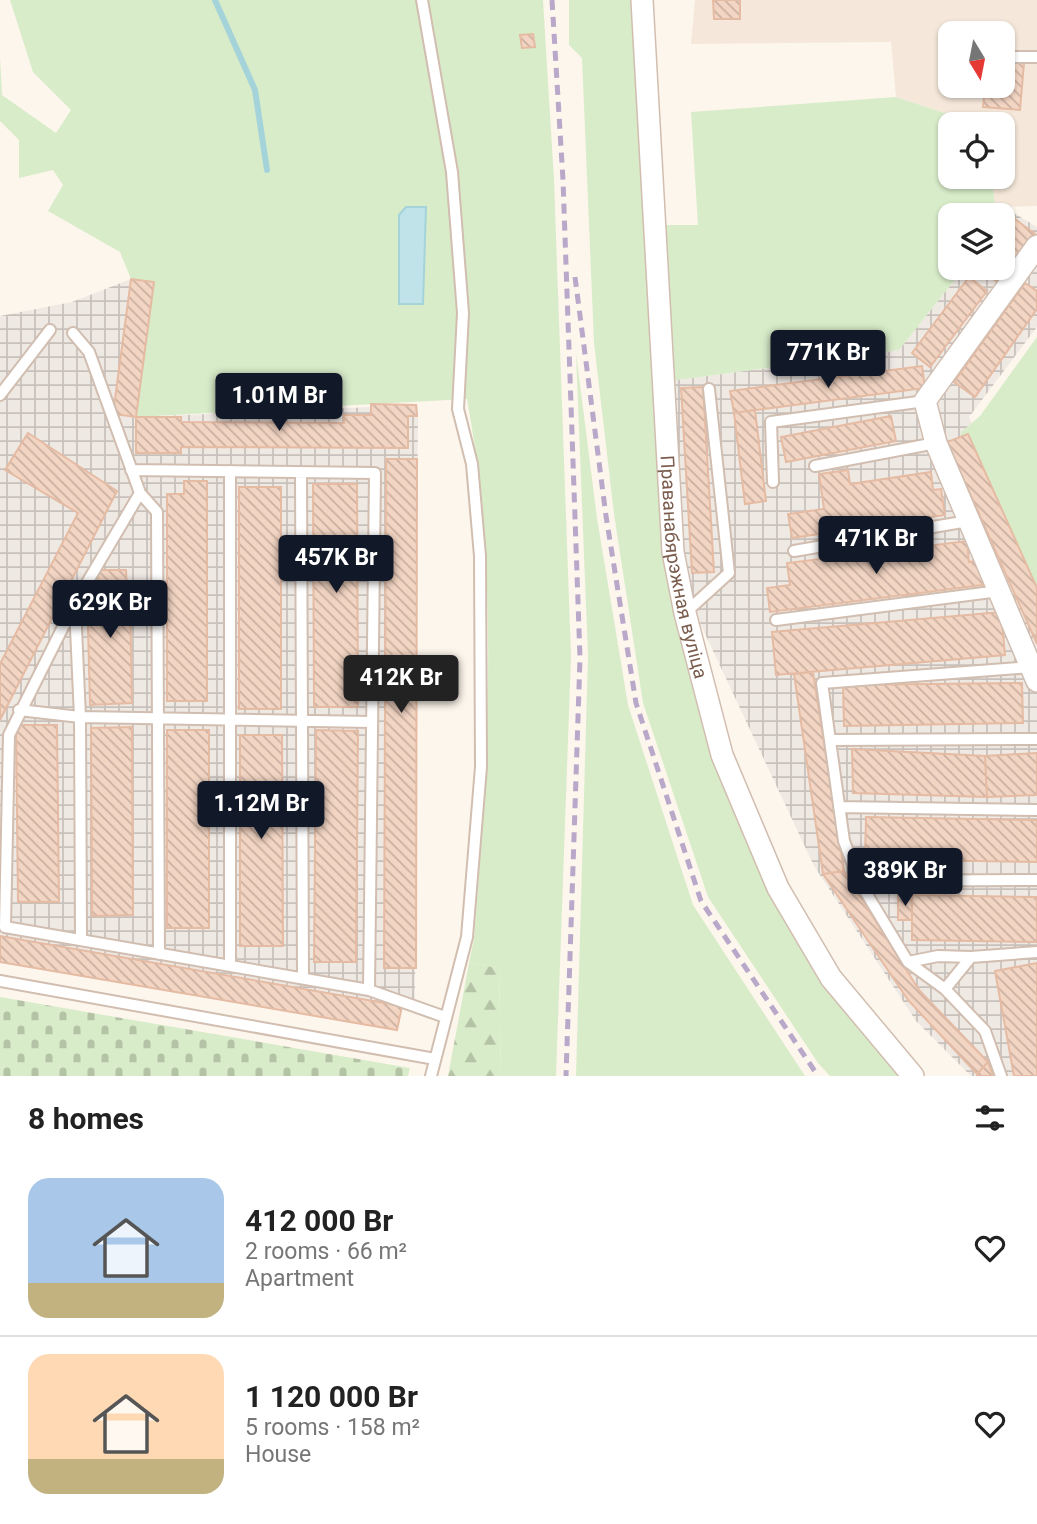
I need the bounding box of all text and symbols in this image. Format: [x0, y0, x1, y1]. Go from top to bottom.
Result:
north arrow [938, 21, 1015, 98]
map controls [938, 21, 1015, 280]
button: locate [938, 112, 1015, 189]
button: layers [938, 203, 1015, 280]
pin: 771K Br [763, 330, 893, 390]
text: 771K Br [786, 339, 870, 366]
pin: 1.01M Br [207, 374, 351, 433]
text: 1.01M Br [231, 382, 327, 409]
street label: Праванабярэжная вуліца [656, 454, 713, 681]
pin: 471K Br [811, 516, 941, 576]
text: 471K Br [834, 525, 918, 552]
pin: 457K Br [271, 536, 401, 595]
text: 457K Br [294, 544, 378, 571]
pin: 629K Br [45, 580, 175, 640]
text: 629K Br [68, 589, 152, 616]
pin: 412K Br [336, 656, 466, 715]
text: 412K Br [359, 664, 443, 691]
pin: 1.12M Br [189, 782, 333, 841]
text: 1.12M Br [213, 790, 309, 817]
pin: 389K Br [840, 848, 970, 908]
text: 389K Br [863, 857, 947, 884]
icon: filters [971, 1099, 1009, 1137]
text: 8 homes [28, 1101, 144, 1136]
text: 412 000 Br [245, 1203, 393, 1238]
icon: home [84, 1206, 168, 1290]
icon: heart [971, 1229, 1009, 1267]
text: 2 rooms · 66 m² [245, 1238, 407, 1265]
text: Apartment [245, 1265, 354, 1292]
text: 1 120 000 Br [245, 1379, 418, 1414]
icon: home [84, 1382, 168, 1466]
icon: heart [971, 1405, 1009, 1443]
text: 5 rooms · 158 m² [245, 1414, 420, 1441]
text: House [245, 1441, 311, 1468]

